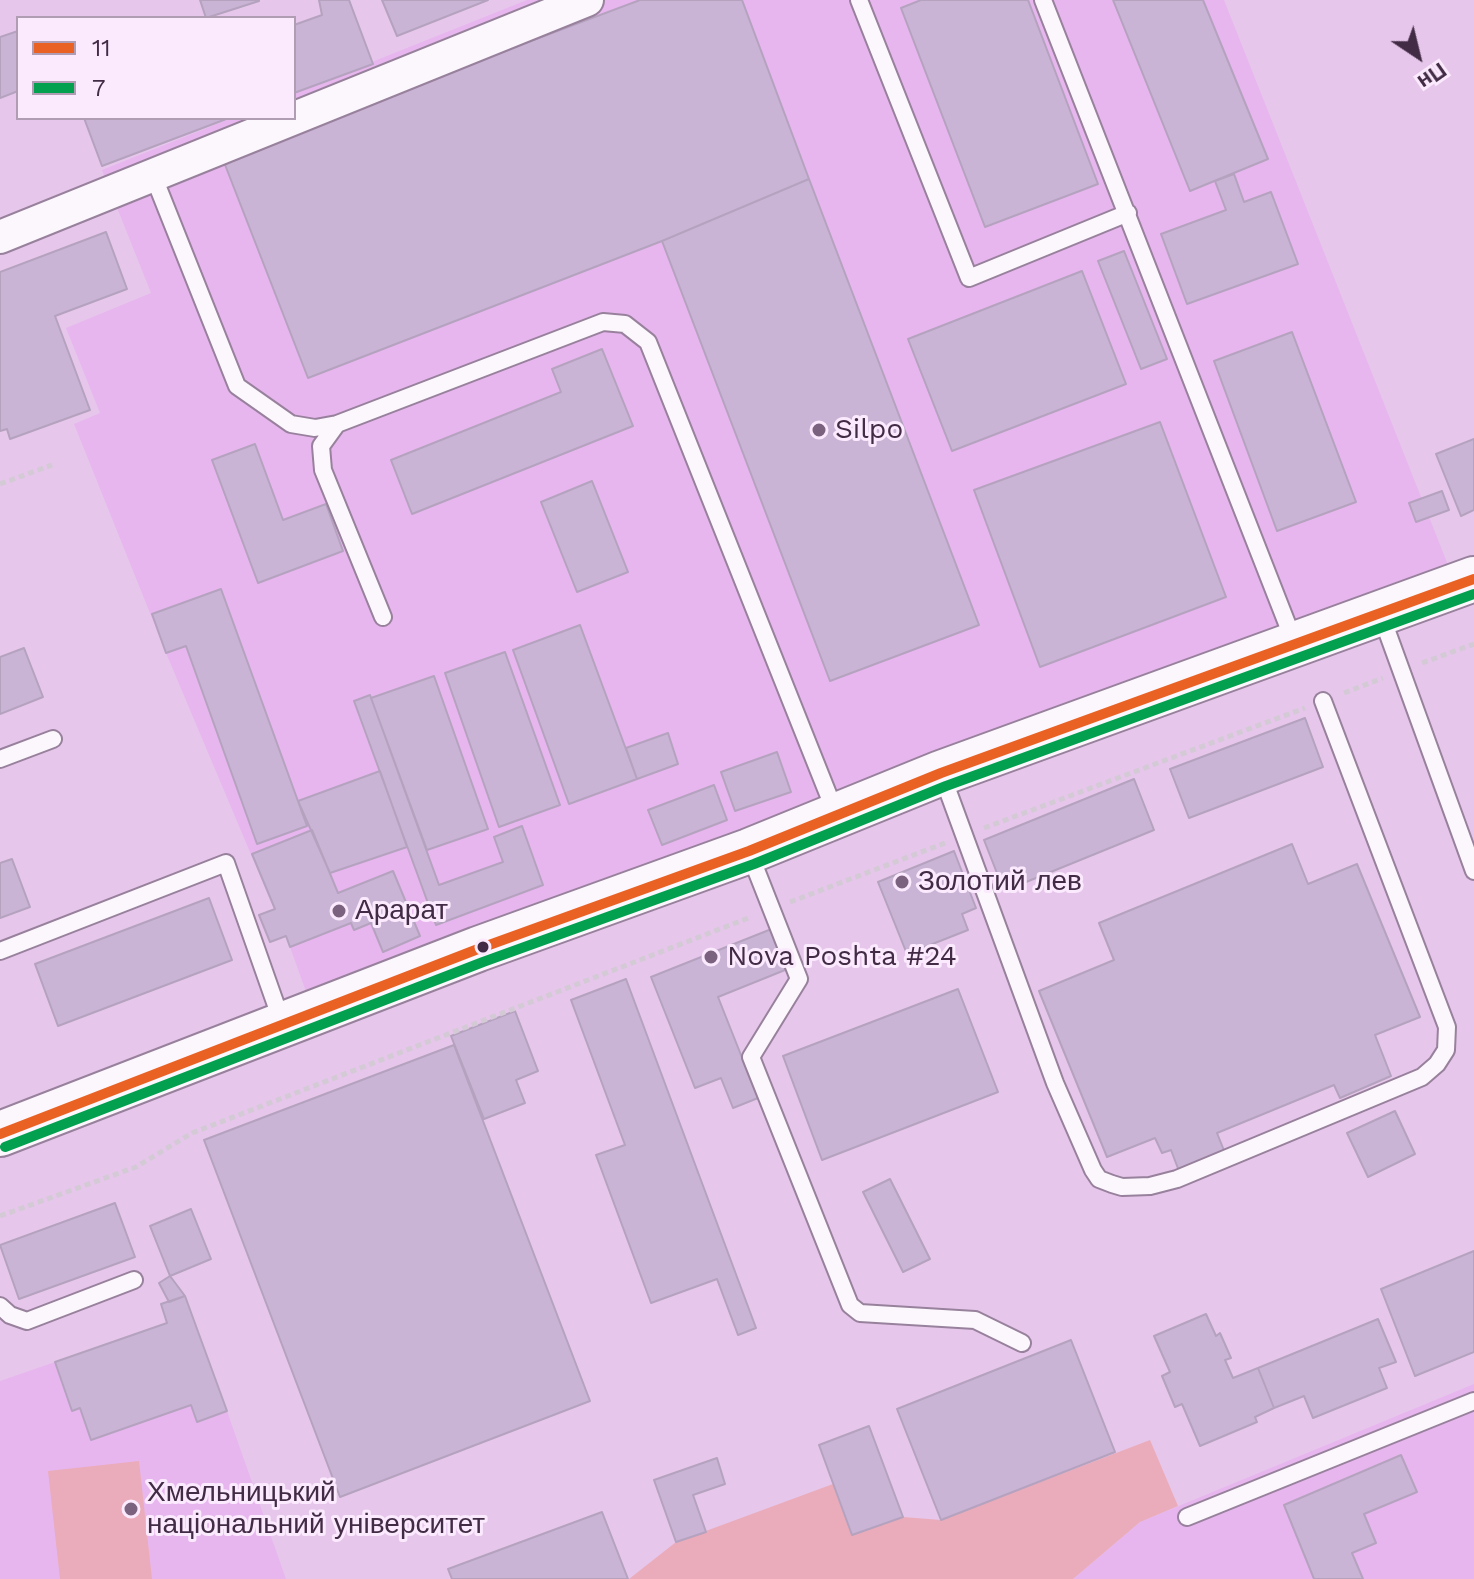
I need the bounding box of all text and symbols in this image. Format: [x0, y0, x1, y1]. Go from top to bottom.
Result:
legend [16, 16, 296, 120]
north arrow [1378, 16, 1458, 96]
text: 11 [92, 34, 111, 62]
text: Пн [1413, 57, 1451, 95]
text: 7 [92, 74, 105, 102]
place label: Silpo [835, 413, 903, 447]
marker: Silpo [810, 421, 828, 439]
place label: Золотий лев [918, 865, 1082, 899]
marker: Золотий лев [893, 873, 911, 891]
place label: Арарат [355, 894, 448, 928]
marker: Арарат [330, 902, 348, 920]
unlabelled marker [475, 939, 491, 955]
place label: Nova Poshta #24 [727, 940, 957, 974]
marker: Nova Poshta #24 [702, 948, 720, 966]
place label: Хмельницький національний університет [147, 1476, 485, 1542]
marker: Хмельницький національний університет [122, 1500, 140, 1518]

